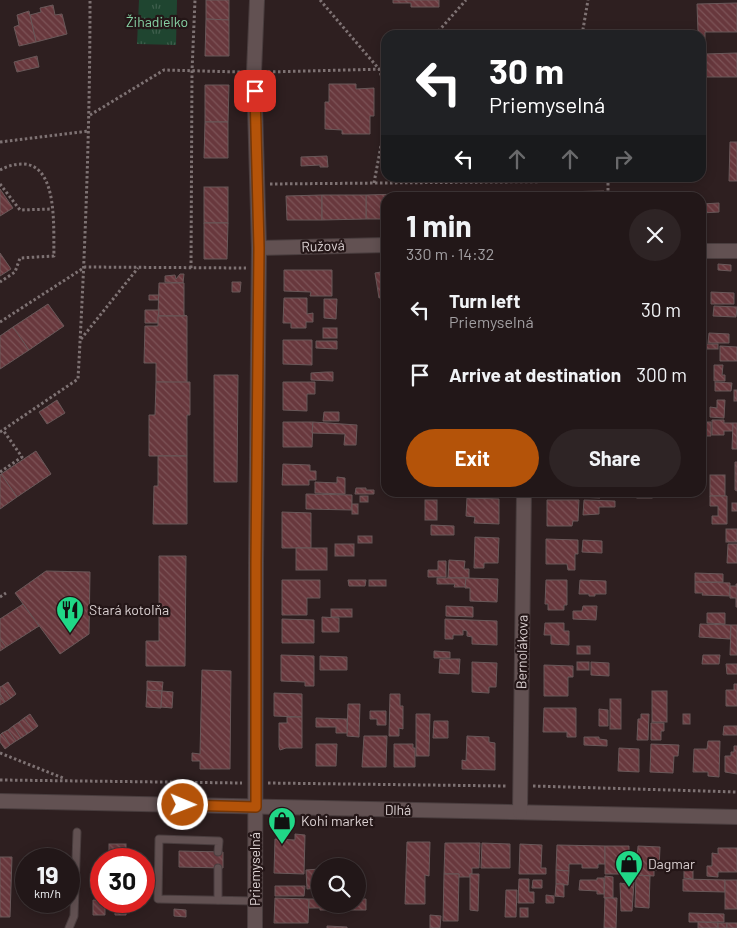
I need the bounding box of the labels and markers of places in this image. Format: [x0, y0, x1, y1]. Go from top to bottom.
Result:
pin [234, 70, 276, 112]
restaurant icon: Stará kotolňa [55, 595, 85, 634]
place label: Stará kotolňa [89, 601, 169, 618]
shop icon: Kohi market [267, 806, 297, 845]
place label: Kohi market [301, 812, 374, 829]
shop icon: Dagmar [614, 849, 644, 888]
place label: Dagmar [648, 855, 695, 872]

